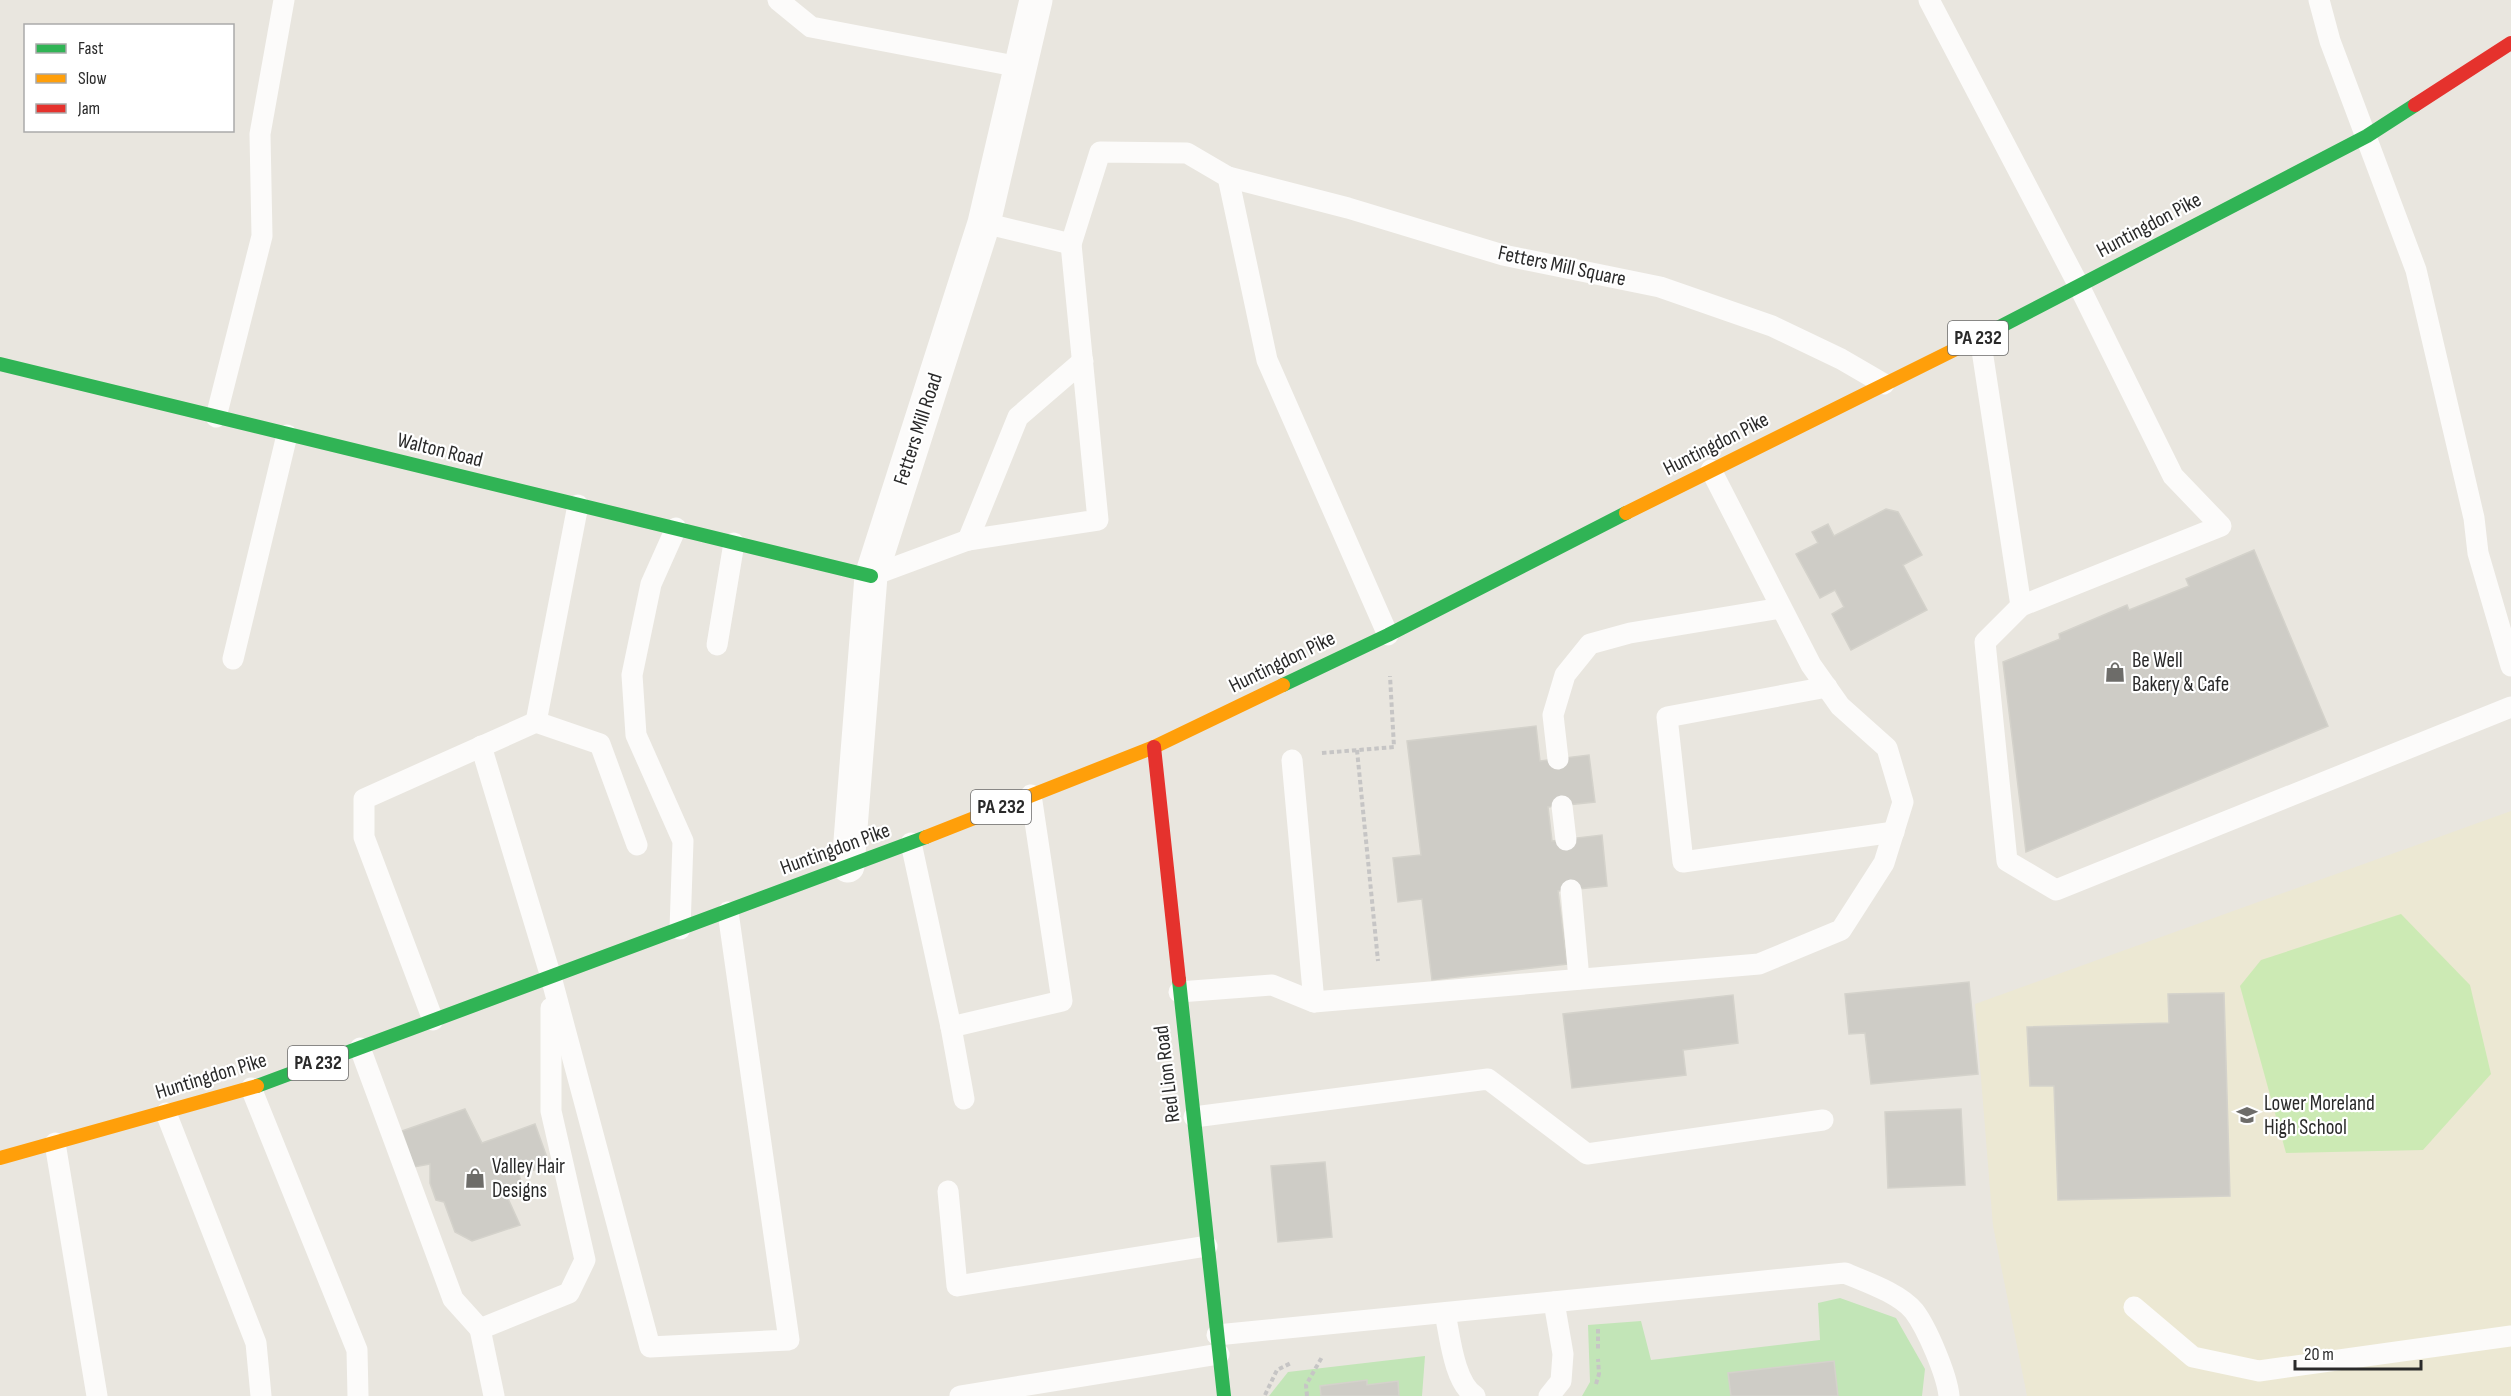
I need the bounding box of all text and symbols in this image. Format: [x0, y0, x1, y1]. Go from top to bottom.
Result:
legend [24, 24, 234, 132]
text: Fast [78, 38, 104, 59]
text: Slow [78, 68, 107, 89]
text: Jam [77, 98, 100, 119]
street label: Huntingdon Pike [2092, 187, 2206, 263]
street label: Fetters Mill Square [1496, 240, 1628, 292]
road number: PA 232 [1948, 321, 2008, 355]
street label: Fetters Mill Road [888, 370, 948, 488]
street label: Huntingdon Pike [1659, 407, 1773, 481]
street label: Walton Road [395, 427, 485, 473]
street label: Huntingdon Pike [1225, 626, 1339, 698]
place label: Be Well Bakery & Cafe [2132, 648, 2229, 697]
shop icon: Be Well Bakery & Cafe [2103, 660, 2127, 684]
road number: PA 232 [971, 790, 1031, 824]
street label: Huntingdon Pike [777, 818, 893, 880]
street label: Red Lion Road [1149, 1024, 1185, 1124]
road number: PA 232 [288, 1046, 348, 1080]
street label: Huntingdon Pike [152, 1047, 270, 1105]
place label: Lower Moreland High School [2264, 1091, 2375, 1140]
school or university icon: Lower Moreland High School [2235, 1103, 2259, 1127]
place label: Valley Hair Designs [492, 1154, 565, 1203]
shop icon: Valley Hair Designs [463, 1166, 487, 1190]
scale bar [2295, 1333, 2421, 1371]
text: 20 m [2304, 1344, 2334, 1365]

